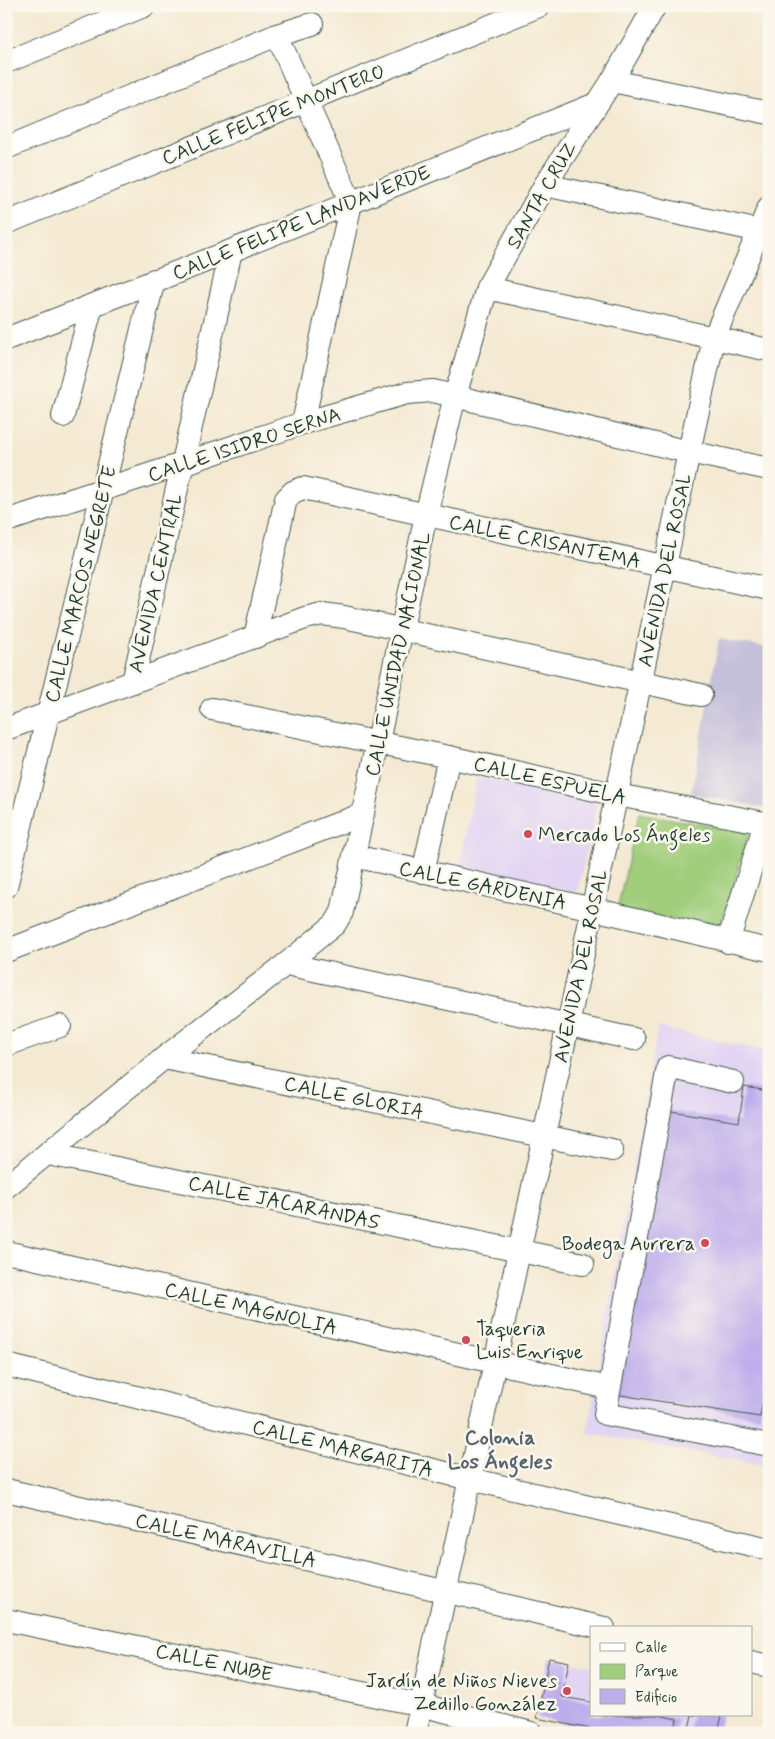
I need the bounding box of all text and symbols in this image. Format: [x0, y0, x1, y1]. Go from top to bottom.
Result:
street label: CALLE FELIPE MONTERO [158, 58, 389, 173]
street label: SANTA CRUZ [501, 137, 584, 254]
street label: CALLE FELIPE LANDAVERDE [169, 159, 434, 288]
street label: CALLE ISIDRO SERNA [145, 401, 344, 489]
street label: CALLE MARCOS NEGRETE [39, 463, 124, 706]
street label: AVENIDA DEL ROSAL [632, 471, 699, 669]
street label: AVENIDA CENTRAL [123, 491, 190, 676]
street label: CALLE CRISANTEMA [446, 509, 643, 576]
street label: CALLE UNIDAD NACIONAL [359, 529, 438, 779]
street label: CALLE ESPUELA [471, 751, 629, 812]
place label: Mercado Los Ángeles [538, 822, 711, 851]
marker: Mercado Los Ángeles [522, 828, 534, 840]
street label: CALLE GARDENIA [396, 856, 569, 917]
street label: AVENIDA DEL ROSAL [548, 867, 615, 1065]
street label: CALLE GLORIA [281, 1070, 426, 1126]
street label: CALLE JACARANDAS [186, 1170, 382, 1237]
place label: Bodega Aurrera [562, 1231, 695, 1259]
marker: Bodega Aurrera [699, 1237, 711, 1249]
street label: CALLE MAGNOLIA [162, 1276, 340, 1342]
place label: Taqueria Luis Enrique [476, 1316, 583, 1366]
marker: Taqueria Luis Enrique [460, 1334, 472, 1346]
street label: CALLE MARGARITA [249, 1414, 436, 1485]
district label: Colonia Los Ángeles [448, 1424, 553, 1478]
street label: CALLE MARAVILLA [132, 1507, 319, 1575]
legend [590, 1626, 752, 1716]
street label: CALLE NUBE [153, 1638, 275, 1689]
text: Calle [635, 1638, 667, 1658]
text: Parque [635, 1662, 678, 1682]
place label: Jardín de Niños Nieves Zedillo González [365, 1668, 557, 1718]
marker: Jardín de Niños Nieves Zedillo González [561, 1685, 573, 1697]
text: Edificio [635, 1688, 677, 1708]

